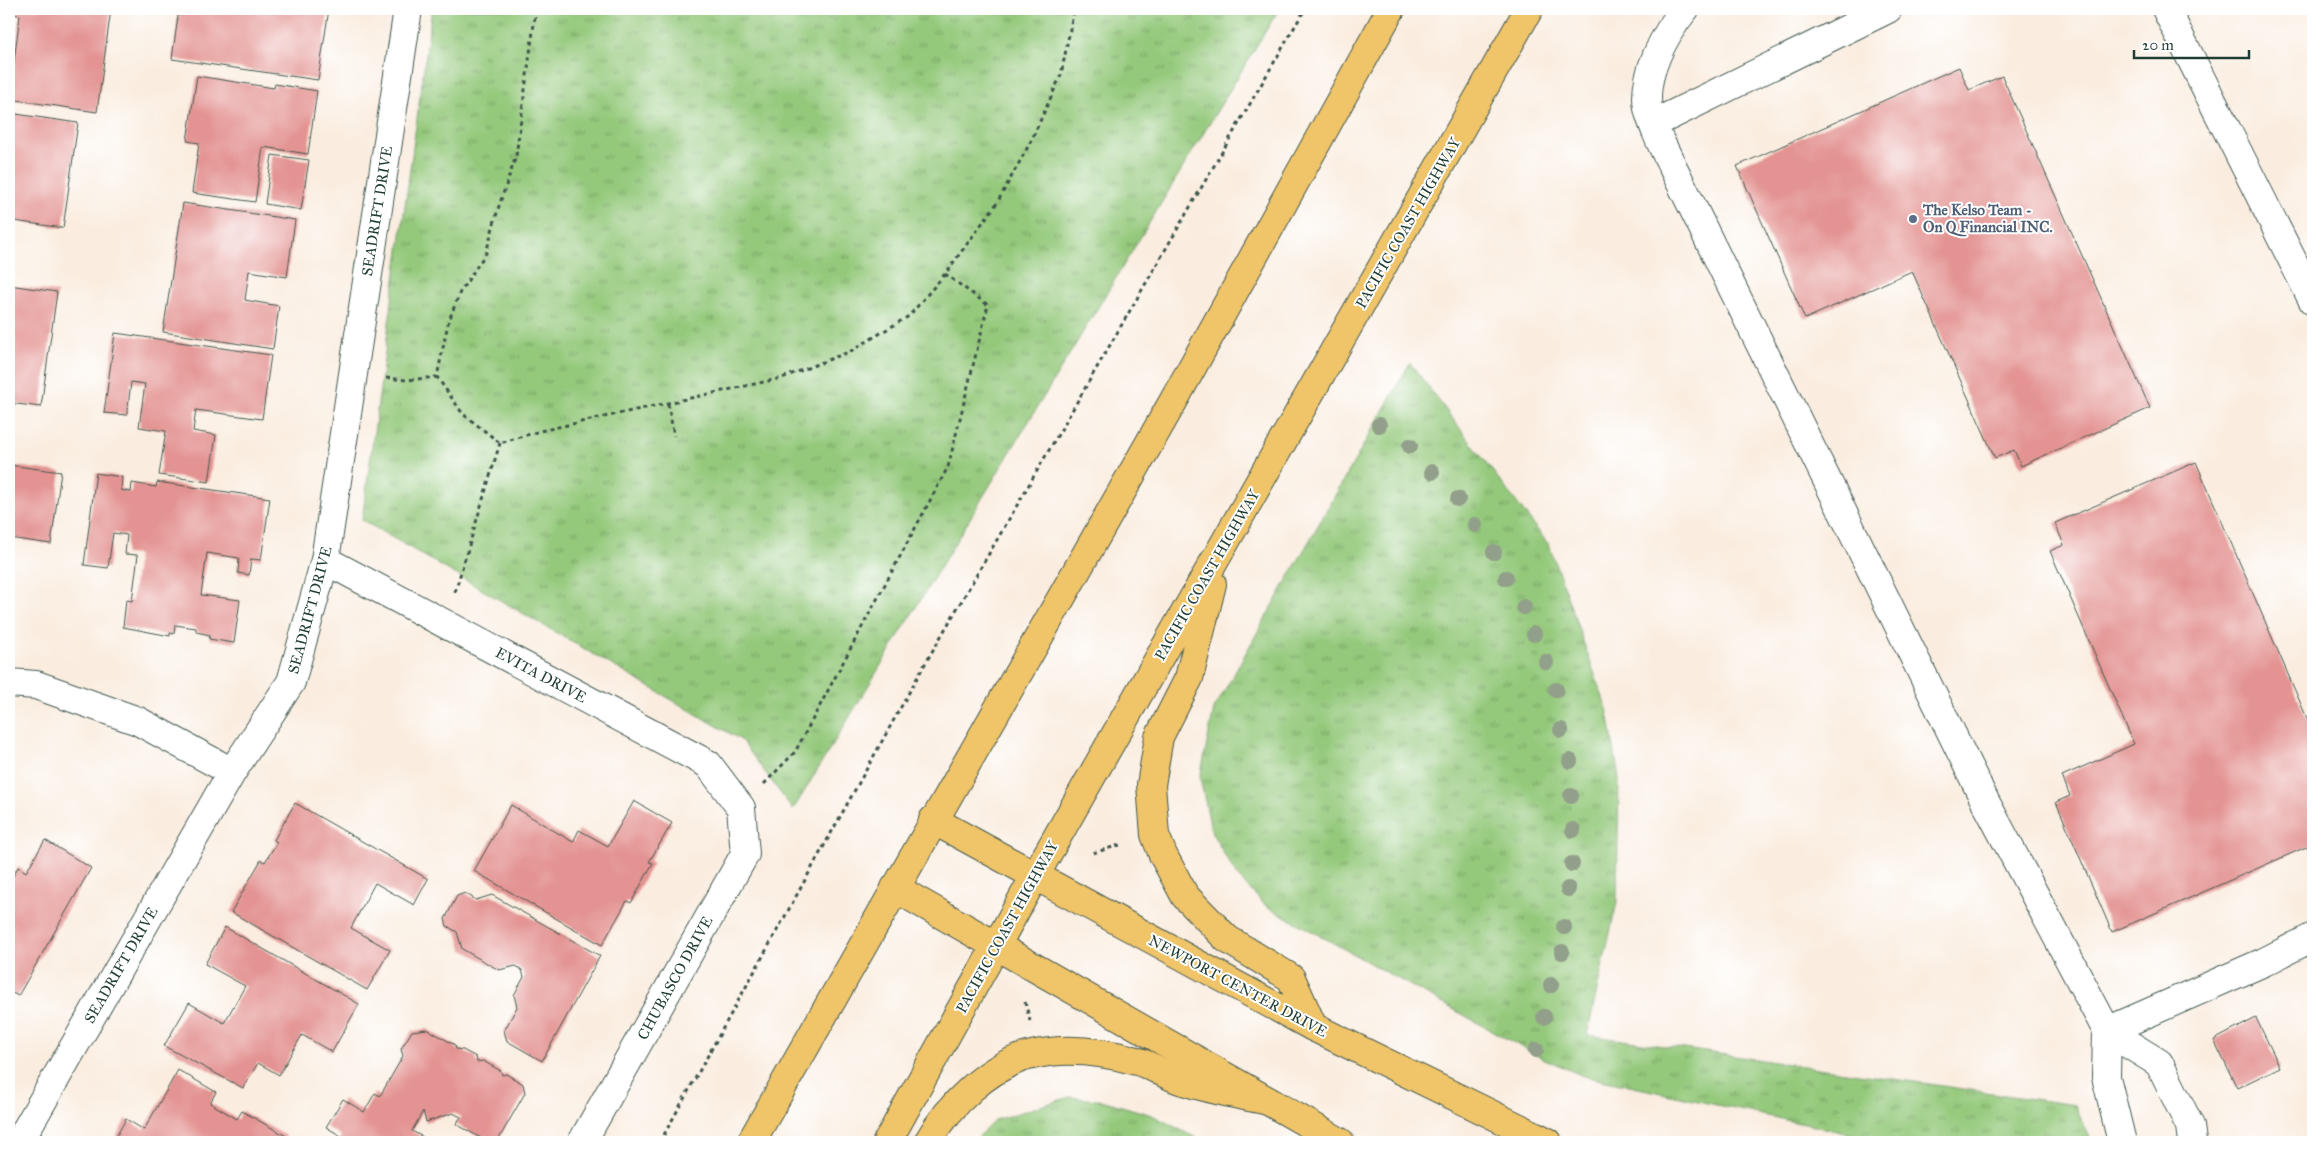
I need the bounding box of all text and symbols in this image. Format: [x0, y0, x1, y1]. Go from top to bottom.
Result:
scale bar [2134, 28, 2250, 60]
text: 20 m [2142, 36, 2174, 54]
street label: PACIFIC COAST HIGHWAY [1352, 134, 1464, 311]
street label: SEADRIFT DRIVE [358, 144, 396, 277]
place label: The Kelso Team - On Q Financial INC. [1922, 201, 2053, 237]
marker: The Kelso Team - On Q Financial INC. [1907, 213, 1919, 225]
street label: PACIFIC COAST HIGHWAY [1151, 486, 1263, 663]
street label: SEADRIFT DRIVE [284, 544, 336, 676]
street label: EVITA DRIVE [492, 643, 590, 707]
street label: PACIFIC COAST HIGHWAY [952, 837, 1062, 1016]
street label: SEADRIFT DRIVE [80, 903, 162, 1026]
street label: CHUBASCO DRIVE [634, 913, 717, 1043]
street label: NEWPORT CENTER DRIVE [1146, 931, 1331, 1041]

